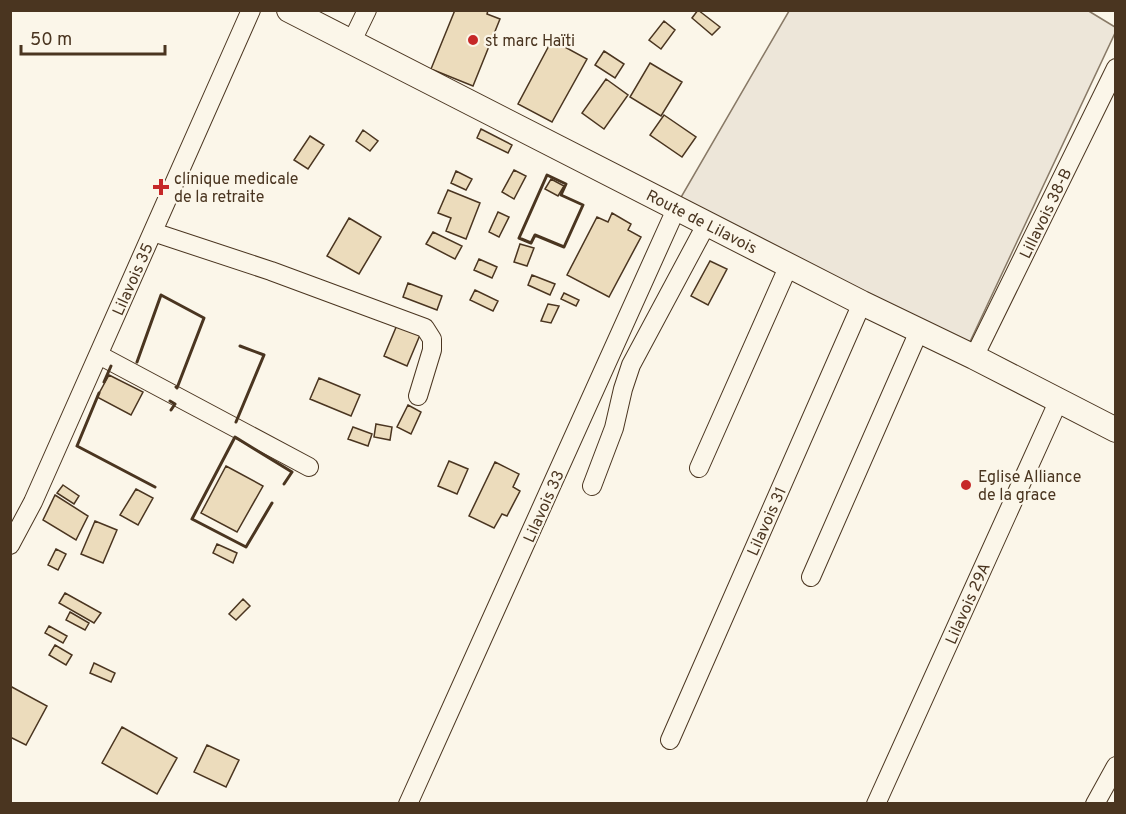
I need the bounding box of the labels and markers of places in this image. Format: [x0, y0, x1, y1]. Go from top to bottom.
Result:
place label: st marc Haïti [485, 32, 575, 52]
marker: st marc Haïti [466, 33, 480, 47]
place label: clinique medicale de la retraite [174, 170, 298, 208]
marker: clinique medicale de la retraite [152, 178, 170, 196]
place label: Eglise Alliance de la grace [978, 468, 1081, 506]
marker: Eglise Alliance de la grace [959, 478, 973, 492]

